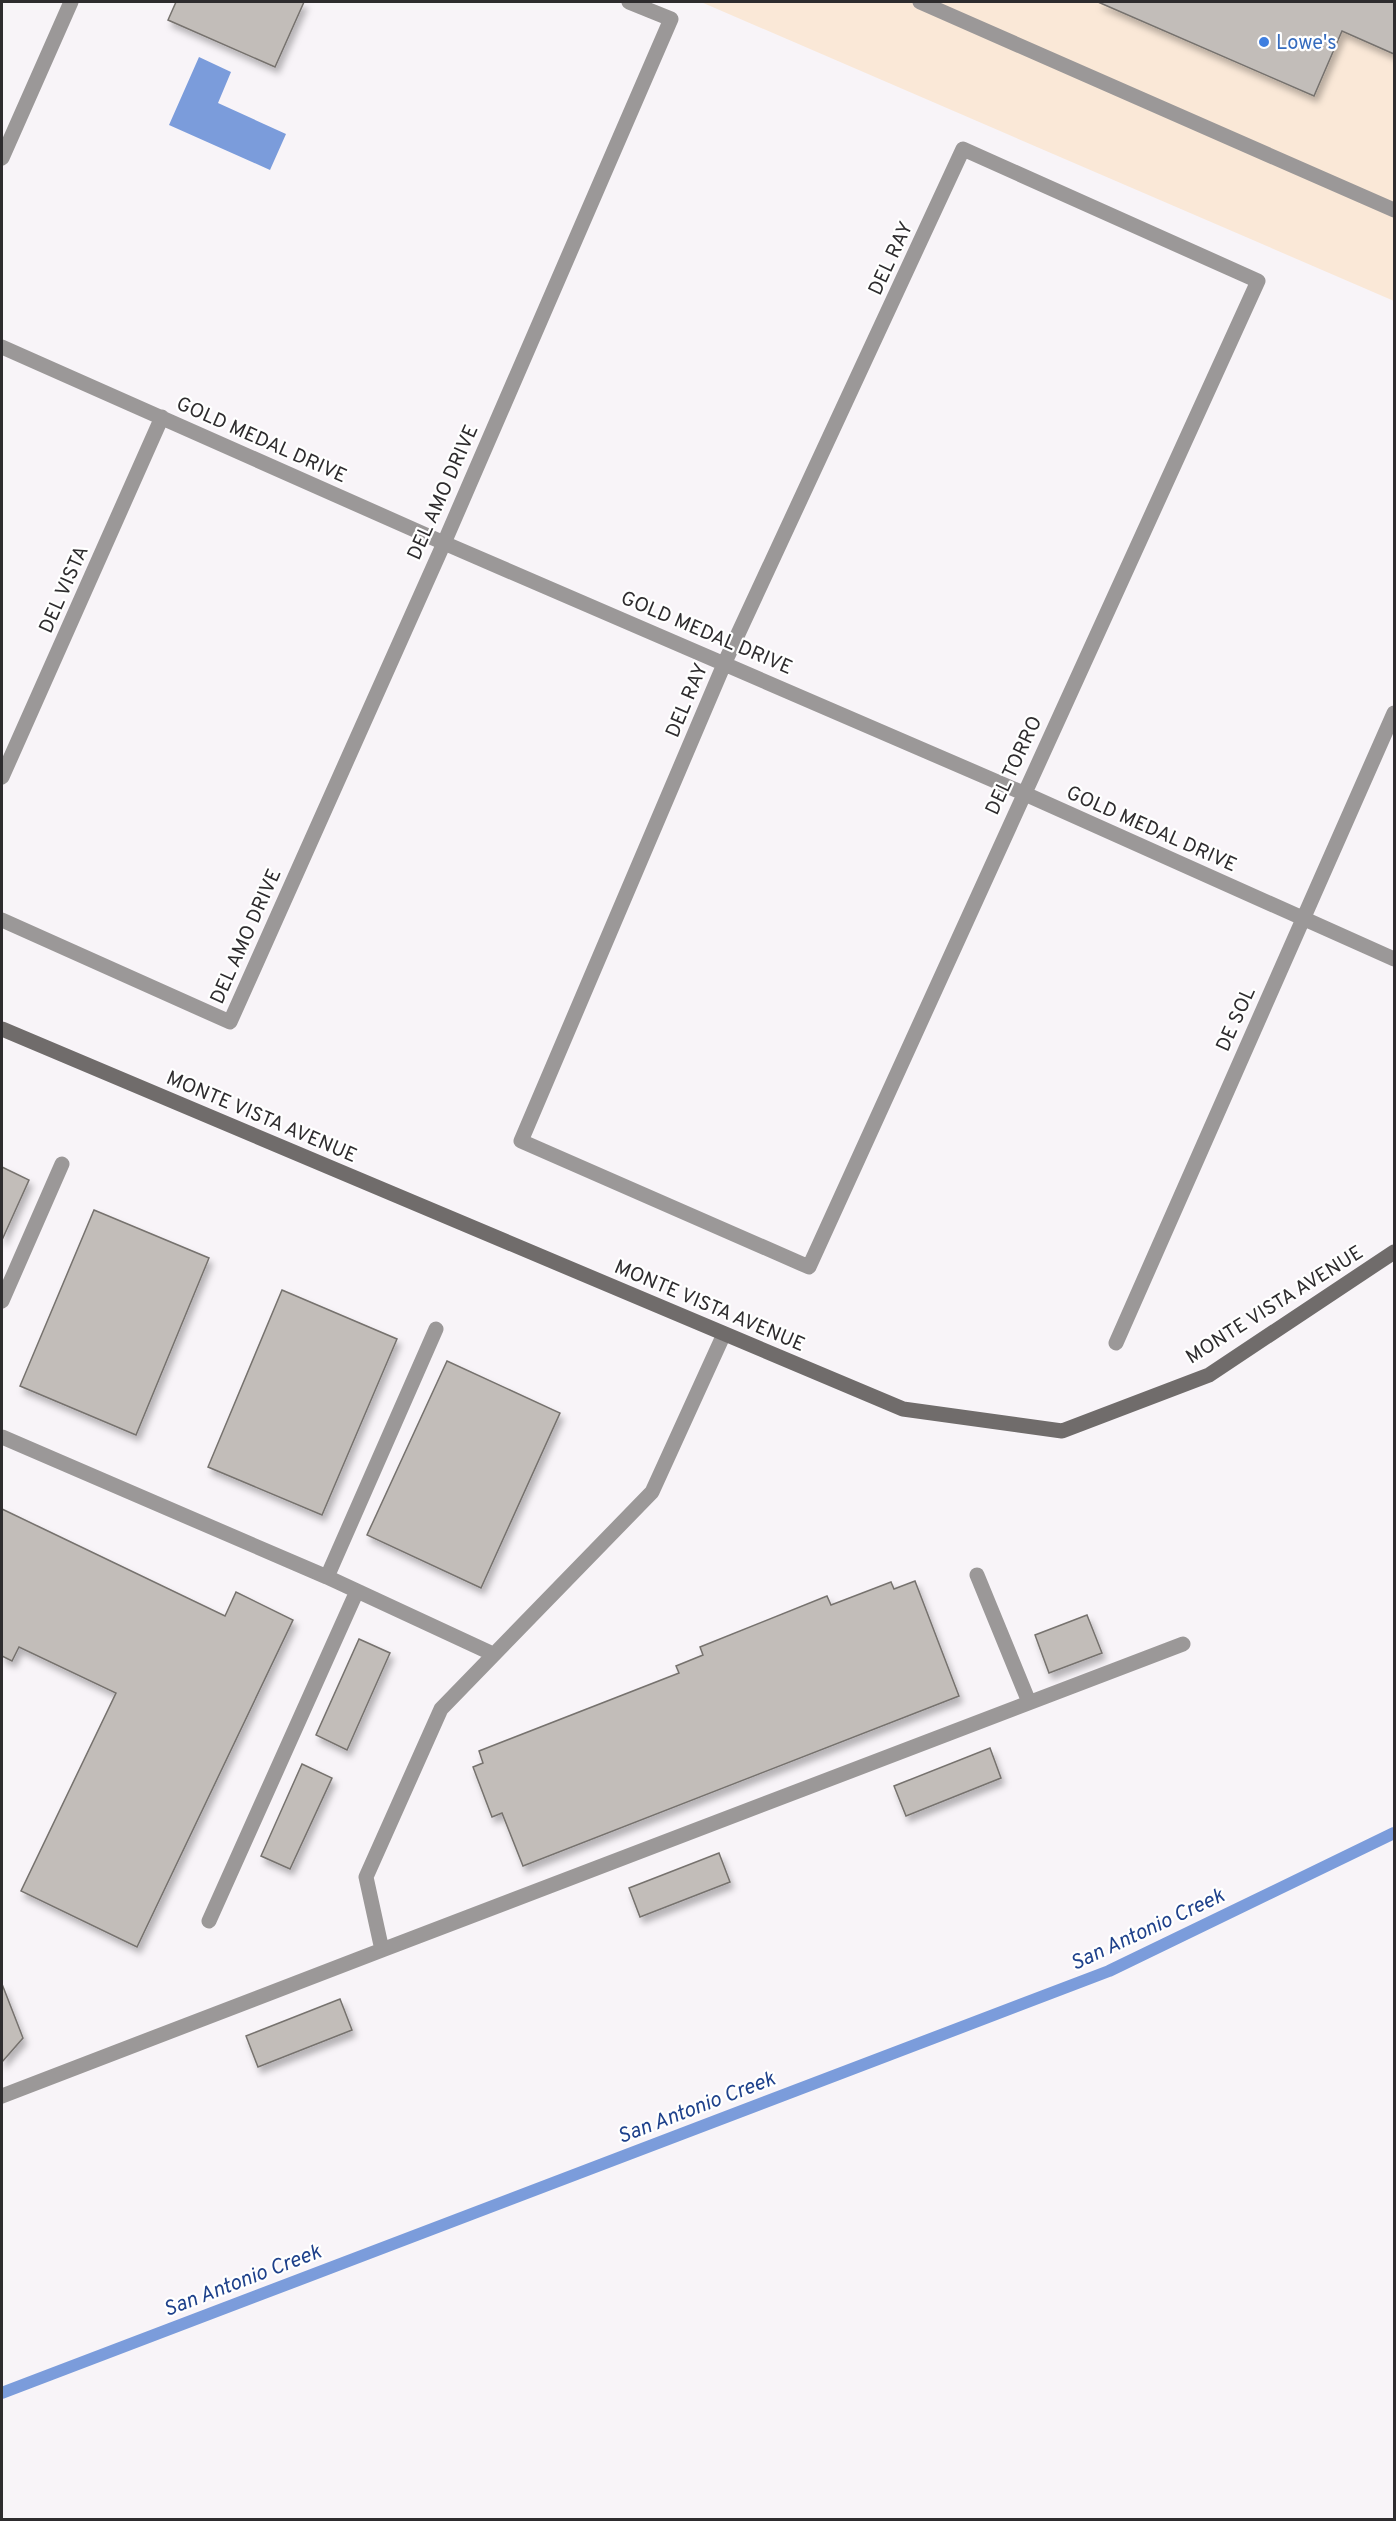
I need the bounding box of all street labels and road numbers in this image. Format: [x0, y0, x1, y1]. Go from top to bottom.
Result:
street label: DEL RAY [863, 218, 920, 300]
street label: GOLD MEDAL DRIVE [172, 392, 351, 490]
street label: DEL AMO DRIVE [402, 421, 485, 565]
street label: DEL VISTA [34, 542, 96, 638]
street label: GOLD MEDAL DRIVE [616, 586, 796, 682]
street label: DEL RAY [661, 660, 715, 742]
street label: DEL TORRO [981, 712, 1049, 820]
street label: GOLD MEDAL DRIVE [1062, 781, 1241, 879]
street label: DEL AMO DRIVE [205, 865, 288, 1009]
street label: DE SOL [1211, 984, 1263, 1056]
street label: MONTE VISTA AVENUE [162, 1066, 360, 1170]
street label: MONTE VISTA AVENUE [1181, 1240, 1369, 1371]
street label: MONTE VISTA AVENUE [610, 1255, 808, 1359]

